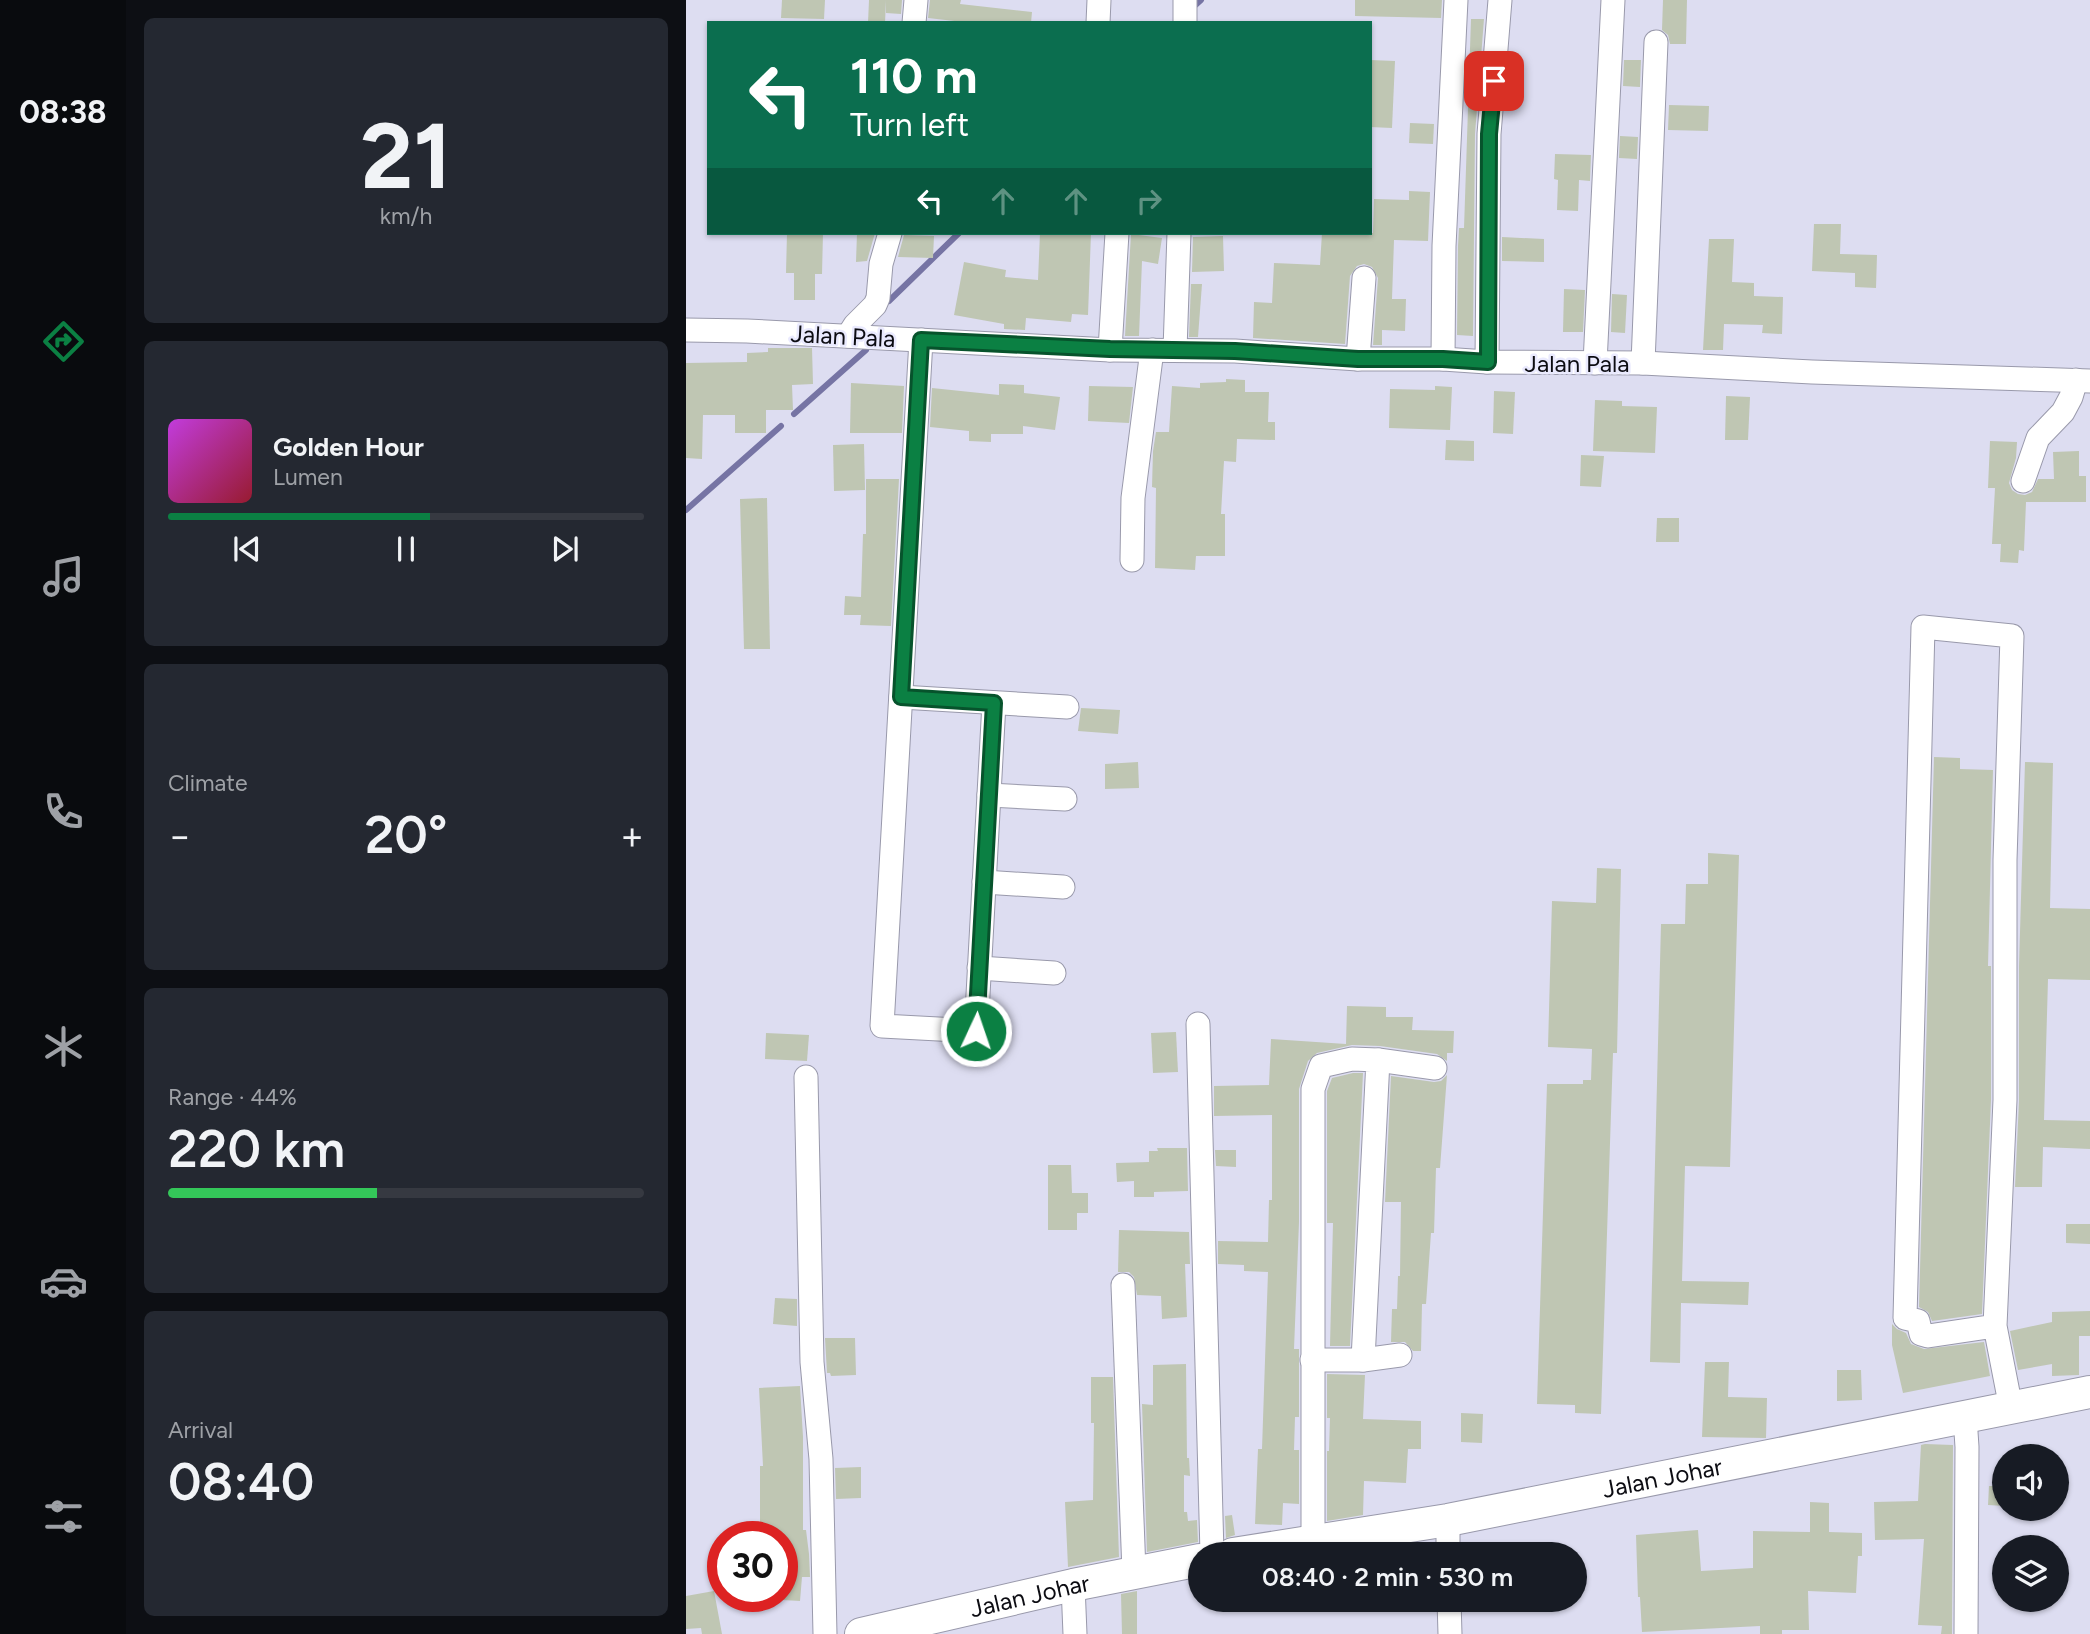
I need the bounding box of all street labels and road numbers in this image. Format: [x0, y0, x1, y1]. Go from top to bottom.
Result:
street label: Jalan Pala [790, 319, 896, 353]
street label: Jalan Pala [1525, 349, 1629, 378]
street label: Jalan Johar [1600, 1451, 1725, 1503]
street label: Jalan Johar [967, 1568, 1092, 1623]

